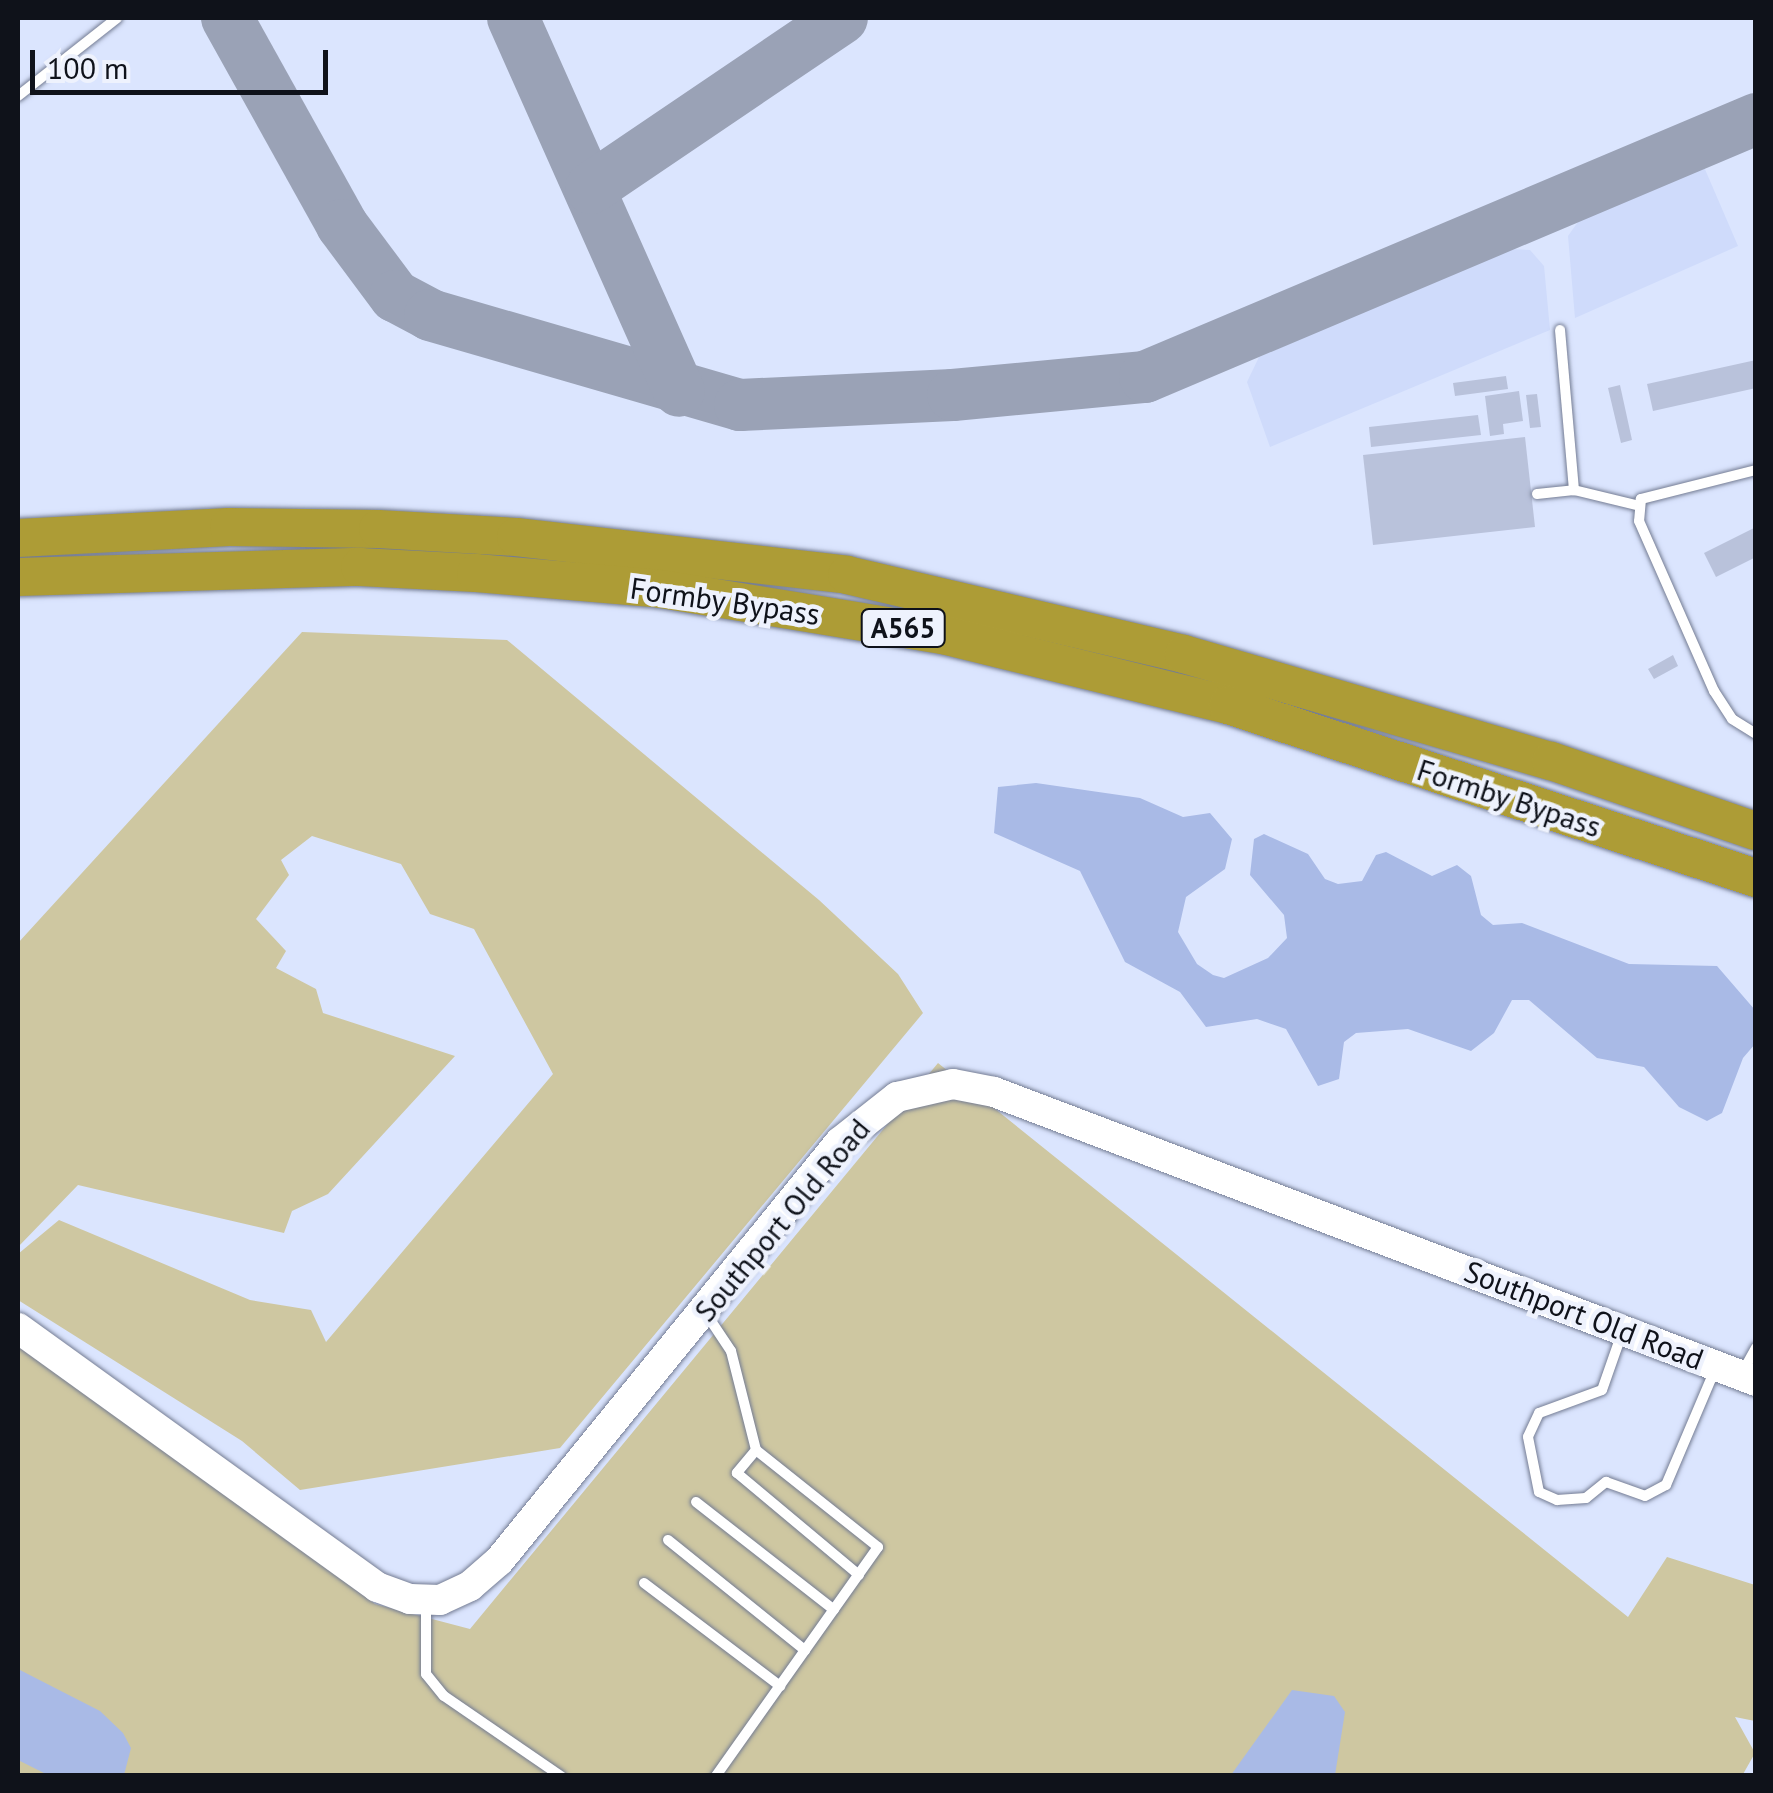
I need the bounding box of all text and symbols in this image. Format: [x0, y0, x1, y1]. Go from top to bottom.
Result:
scale bar [35, 30, 332, 92]
text: 100 m [47, 48, 128, 87]
street label: Formby Bypass [628, 570, 822, 632]
road number: A565 [860, 605, 946, 651]
street label: Formby Bypass [1412, 751, 1606, 845]
street label: Southport Old Road [687, 1111, 877, 1329]
street label: Southport Old Road [1459, 1253, 1709, 1377]

